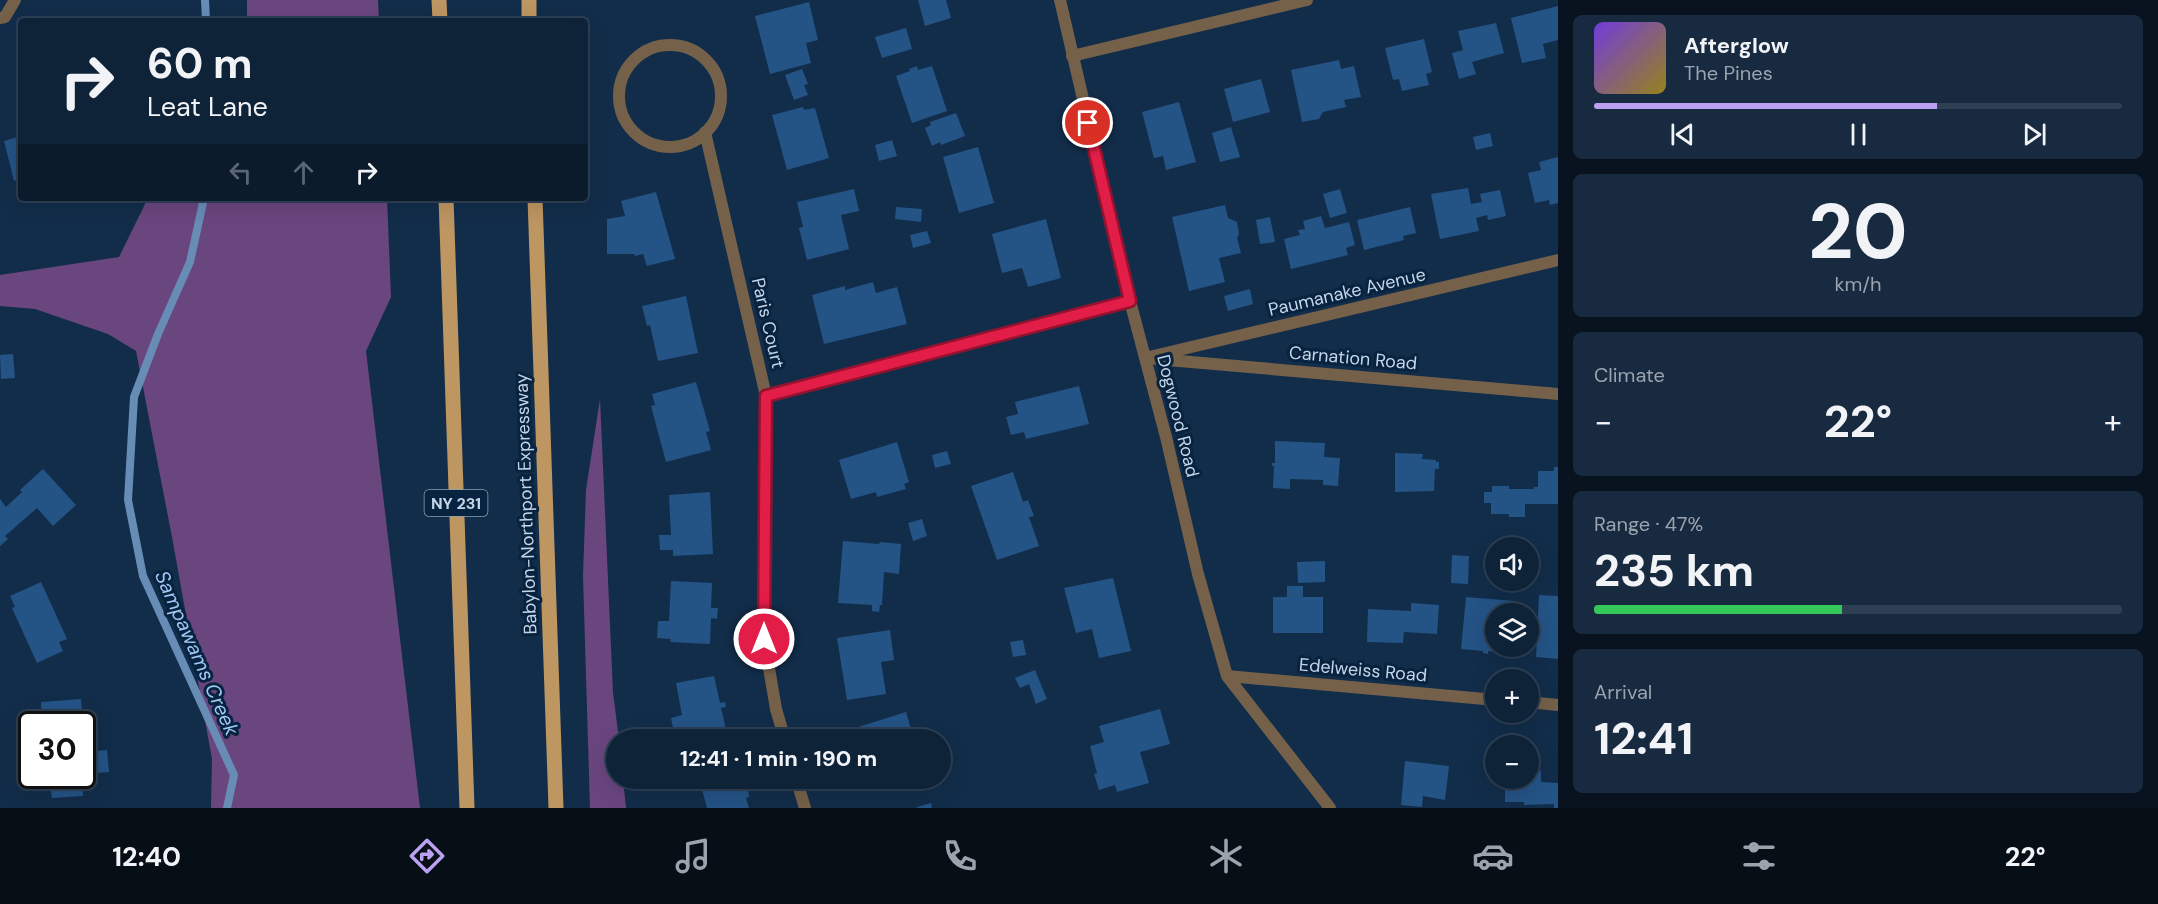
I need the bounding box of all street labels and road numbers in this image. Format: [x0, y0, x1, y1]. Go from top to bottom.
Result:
street label: Paumanake Avenue [1266, 262, 1428, 322]
street label: Paris Court [746, 275, 790, 371]
street label: Carnation Road [1288, 340, 1418, 376]
street label: Dogwood Road [1151, 352, 1205, 480]
street label: Babylon-Northport Expressway [509, 373, 543, 635]
road number: NY 231 [424, 490, 488, 516]
street label: Edelweiss Road [1298, 652, 1428, 688]

